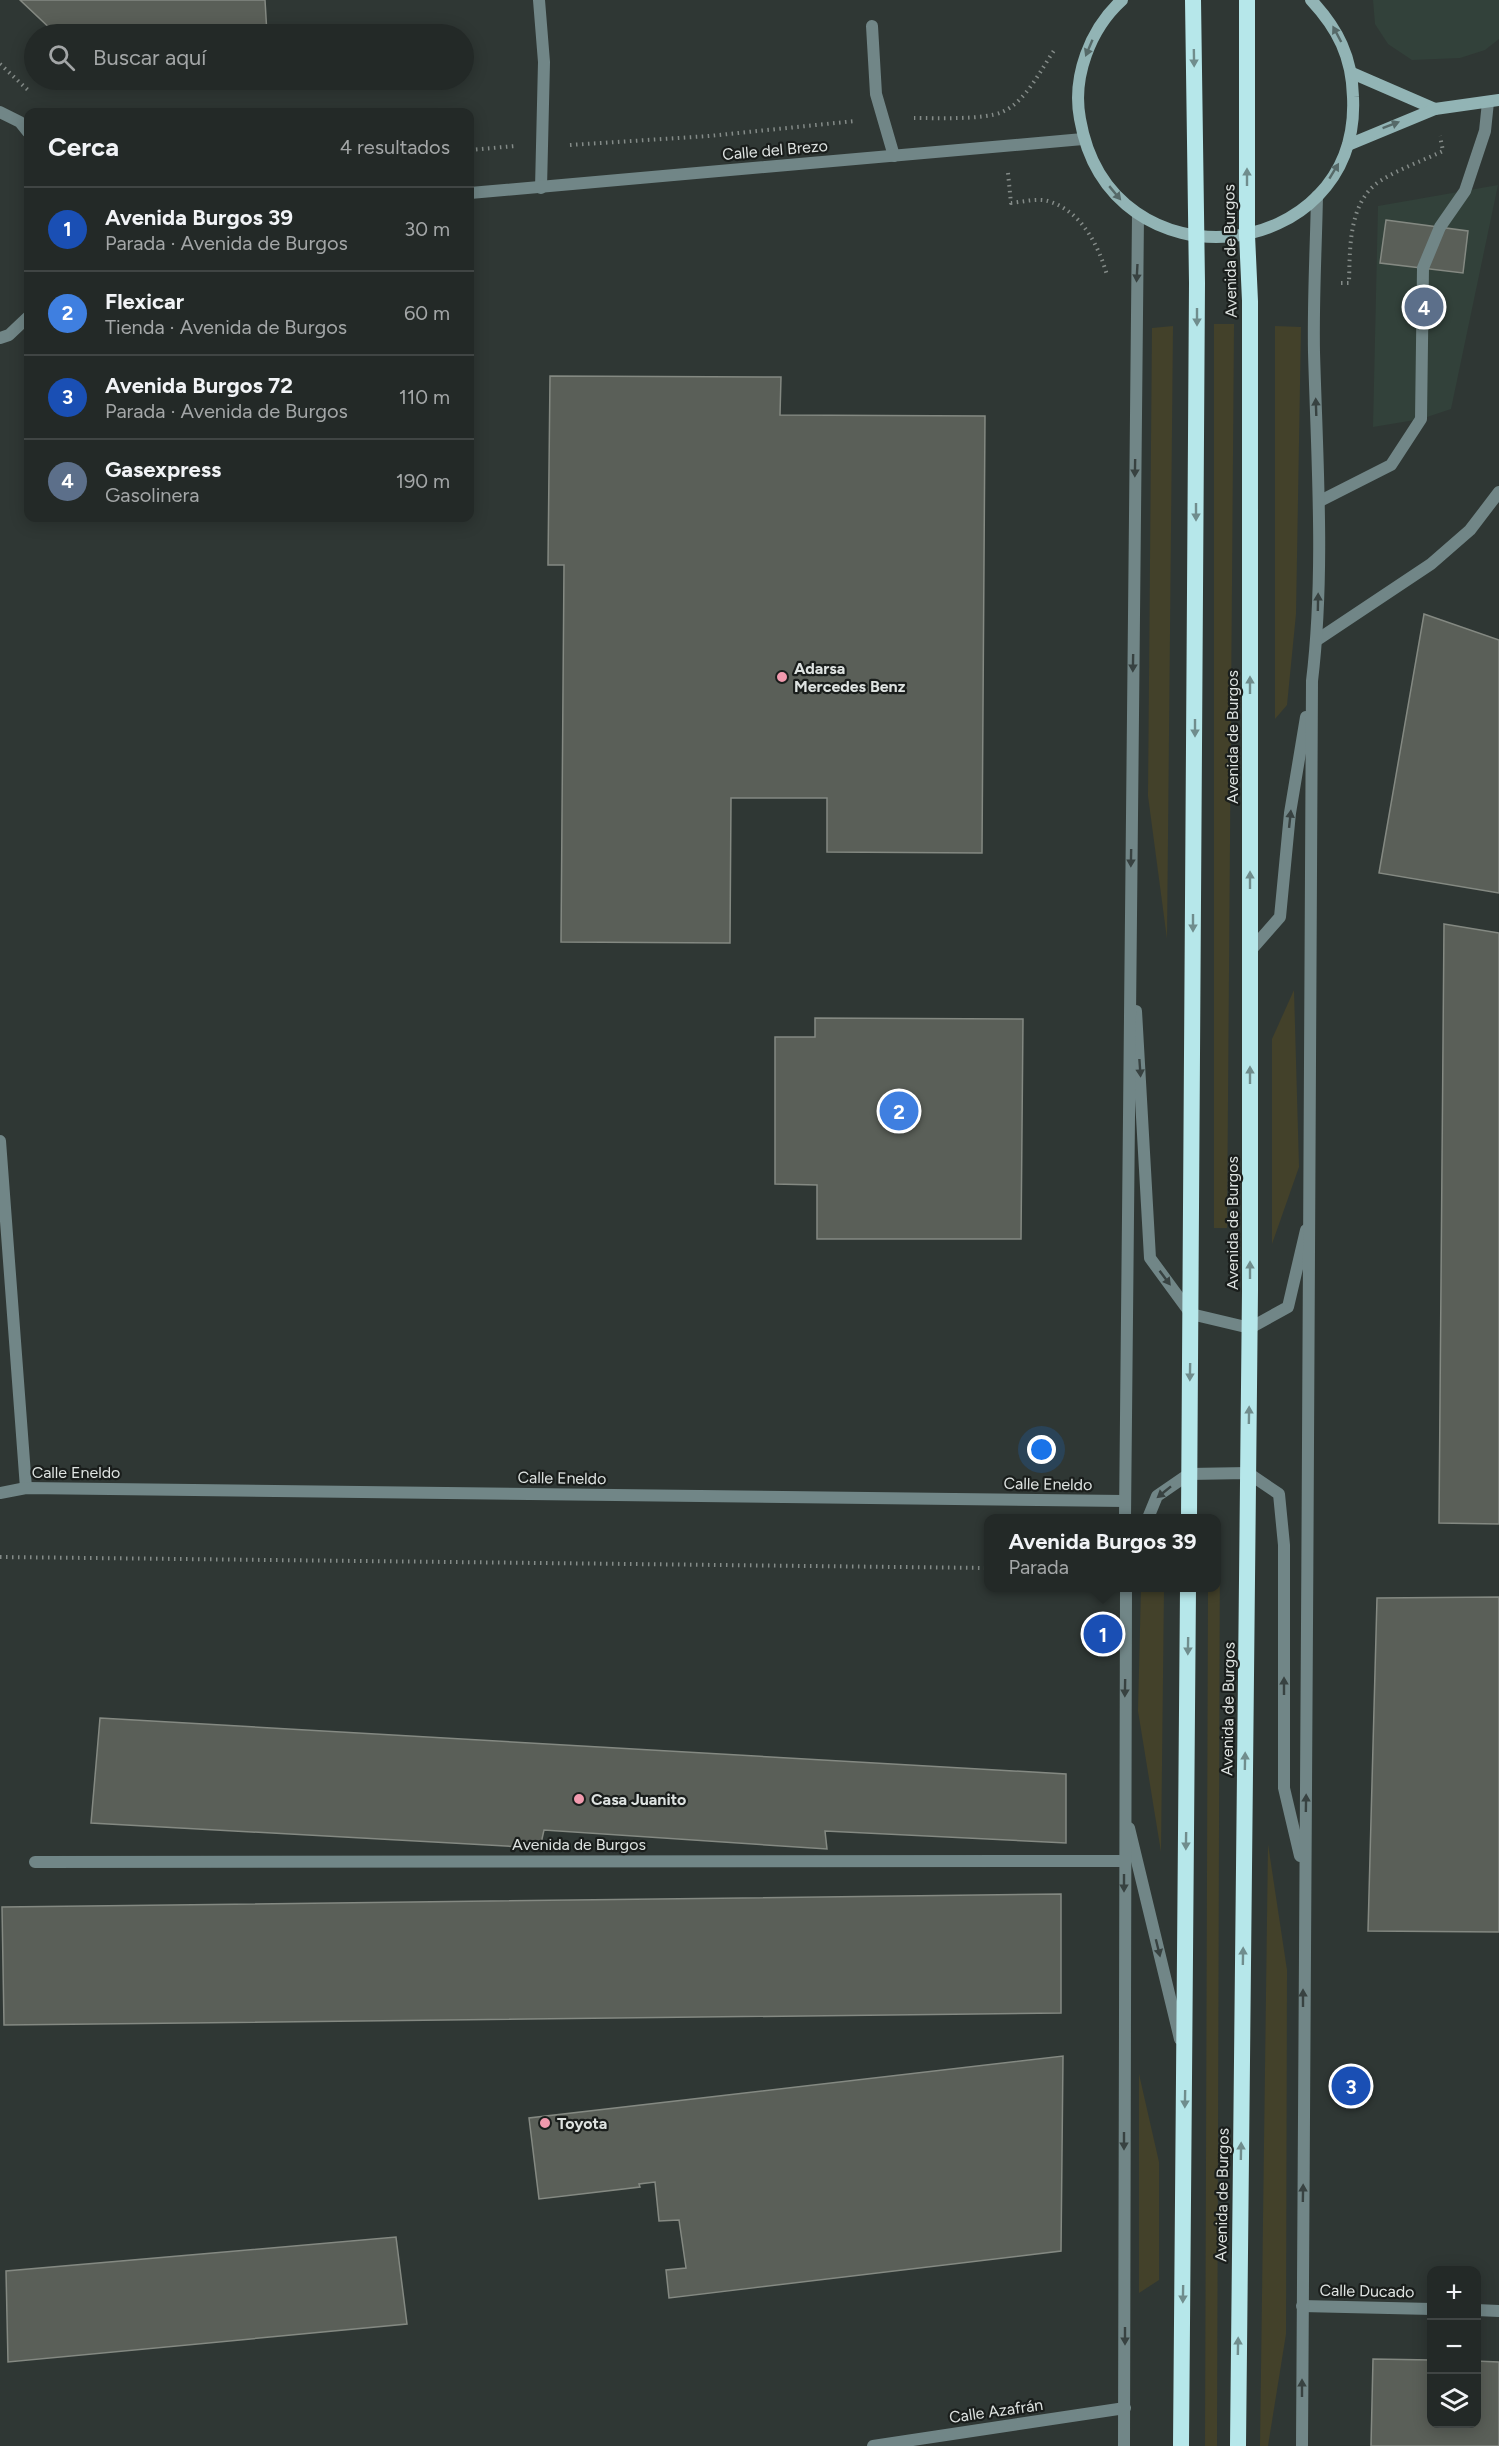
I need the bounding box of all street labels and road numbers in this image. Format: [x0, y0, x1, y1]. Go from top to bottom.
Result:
street label: Calle del Brezo [721, 136, 829, 164]
street label: Avenida de Burgos [1219, 184, 1241, 318]
street label: Avenida de Burgos [1223, 670, 1242, 804]
street label: Avenida de Burgos [1223, 1156, 1242, 1290]
street label: Calle Eneldo [32, 1463, 120, 1482]
street label: Calle Eneldo [517, 1468, 607, 1488]
street label: Calle Eneldo [1003, 1474, 1093, 1494]
street label: Avenida de Burgos [1217, 1642, 1239, 1776]
street label: Avenida de Burgos [512, 1835, 646, 1854]
street label: Avenida de Burgos [1211, 2128, 1233, 2262]
street label: Calle Ducado [1319, 2281, 1415, 2301]
street label: Calle Azafrán [948, 2395, 1044, 2427]

